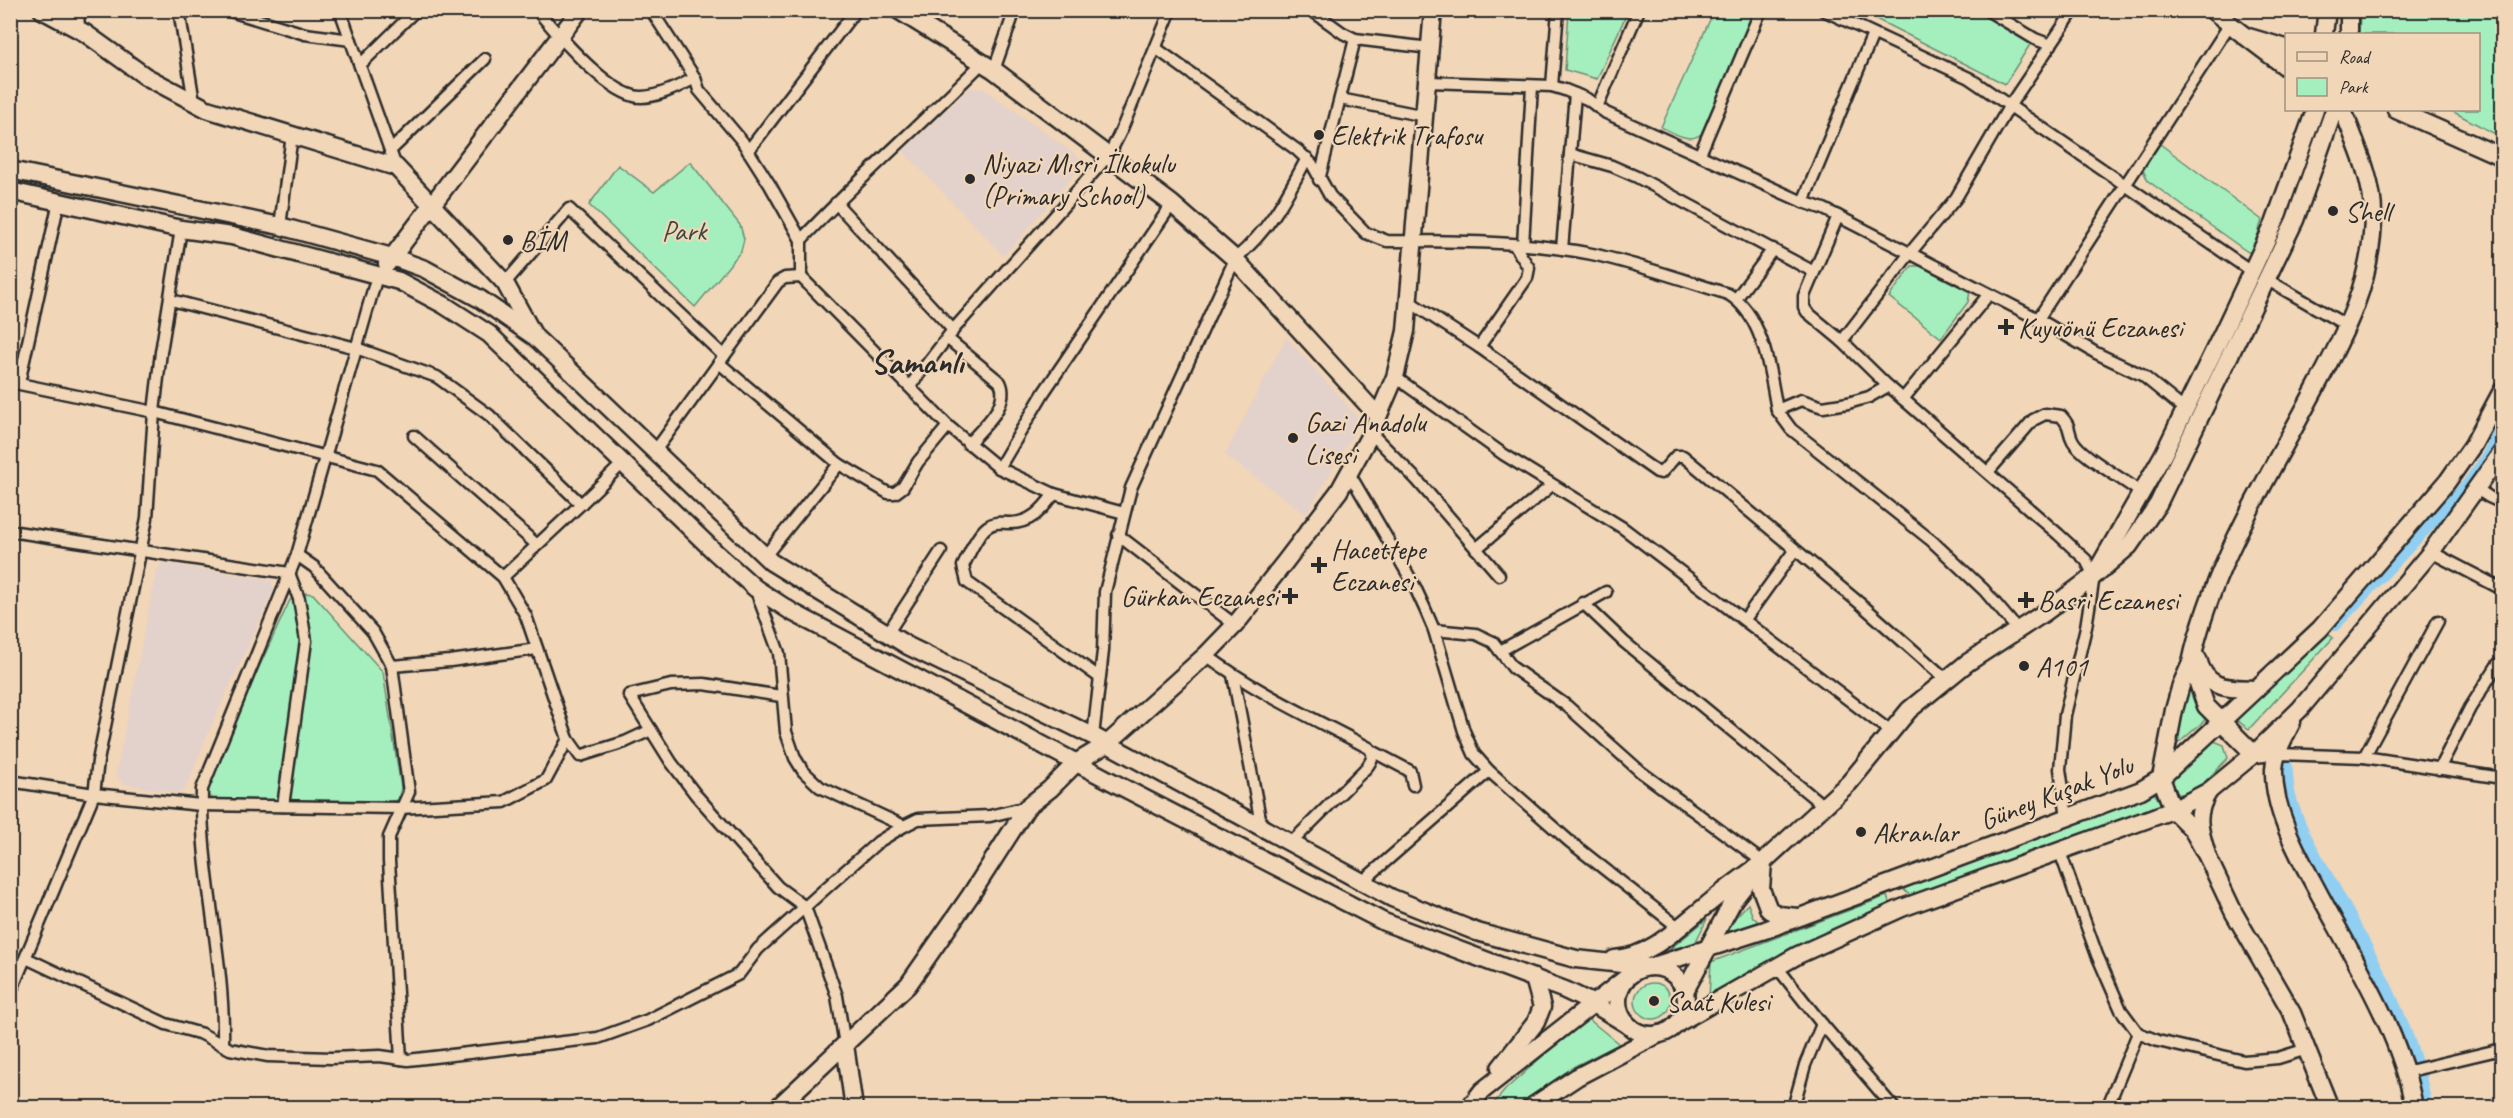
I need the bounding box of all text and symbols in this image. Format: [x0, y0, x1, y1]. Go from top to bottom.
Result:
legend [2285, 33, 2480, 111]
text: Road [2339, 46, 2372, 68]
text: Park [2339, 76, 2369, 98]
place label: Elektrik Trafosu [1331, 118, 1484, 153]
marker: Elektrik Trafosu [1312, 128, 1326, 142]
place label: Niyazi Mısri İlkokulu (Primary School) [982, 146, 1177, 213]
marker: Niyazi Mısri İlkokulu (Primary School) [963, 172, 977, 186]
place label: Shell [2345, 194, 2396, 229]
marker: Shell [2326, 204, 2340, 218]
park label: Park [662, 213, 708, 248]
place label: BİM [520, 223, 569, 258]
marker: BİM [501, 233, 515, 247]
place label: Kuyuönü Eczanesi [2018, 310, 2186, 345]
marker: Kuyuönü Eczanesi [1999, 320, 2013, 334]
district label: Samanlı [871, 340, 966, 383]
place label: Gazi Anadolu Lisesi [1305, 405, 1427, 472]
marker: Gazi Anadolu Lisesi [1286, 431, 1300, 445]
place label: Hacettepe Eczanesi [1331, 532, 1427, 599]
marker: Hacettepe Eczanesi [1312, 558, 1326, 572]
place label: Gürkan Eczanesi [1121, 579, 1282, 614]
place label: Basri Eczanesi [2038, 583, 2182, 618]
marker: Gürkan Eczanesi [1283, 589, 1297, 603]
marker: Basri Eczanesi [2019, 593, 2033, 607]
place label: A101 [2036, 649, 2089, 684]
marker: A101 [2017, 659, 2031, 673]
street label: Güney Kuşak Yolu [1975, 747, 2139, 838]
place label: Akranlar [1873, 815, 1960, 850]
marker: Akranlar [1854, 825, 1868, 839]
place label: Saat Kulesi [1666, 984, 1774, 1019]
marker: Saat Kulesi [1647, 994, 1661, 1008]

